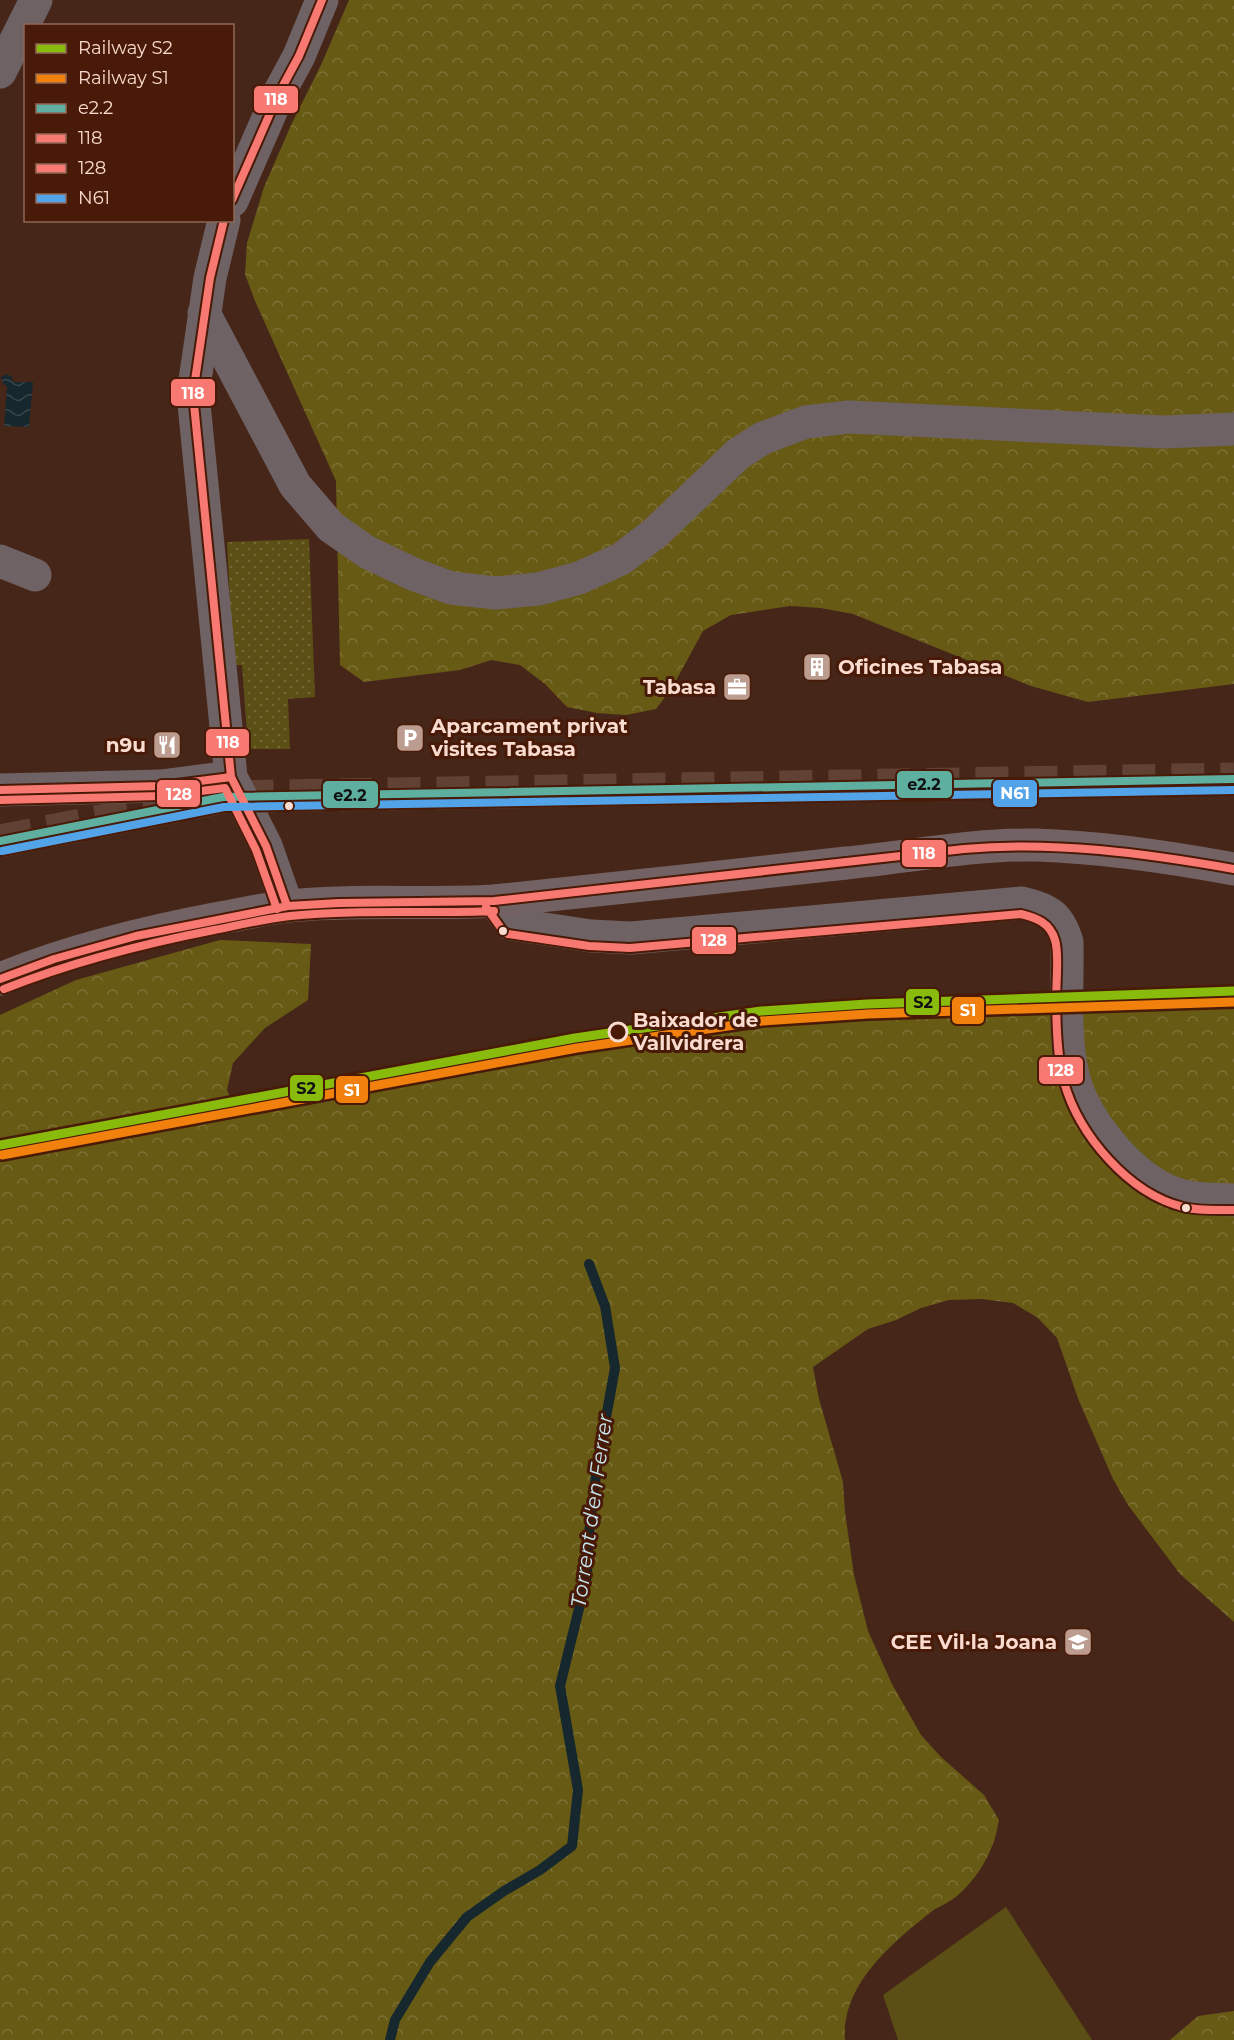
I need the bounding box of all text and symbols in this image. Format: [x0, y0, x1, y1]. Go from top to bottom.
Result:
legend [24, 24, 234, 222]
text: Railway S2 [78, 37, 173, 59]
text: Railway S1 [78, 67, 169, 89]
line badge: 118 [253, 85, 299, 114]
text: 118 [264, 90, 288, 109]
text: e2.2 [78, 97, 113, 119]
text: 118 [78, 127, 102, 149]
text: 128 [78, 157, 106, 179]
text: N61 [78, 187, 110, 209]
line badge: 118 [170, 378, 216, 407]
text: 118 [181, 384, 205, 403]
building icon: Oficines Tabasa [801, 651, 833, 683]
place label: Oficines Tabasa [838, 655, 1002, 679]
office icon: Tabasa [721, 671, 753, 703]
place label: Tabasa [643, 675, 716, 699]
place label: Aparcament privat visites Tabasa [430, 714, 628, 761]
parking icon: Aparcament privat visites Tabasa [394, 722, 426, 754]
line badge: 118 [205, 728, 250, 757]
restaurant icon: n9u [151, 729, 183, 761]
place label: n9u [106, 733, 146, 757]
text: 118 [216, 733, 240, 752]
line badge: e2.2 [896, 770, 953, 799]
text: e2.2 [907, 775, 941, 794]
line badge: 128 [156, 779, 201, 808]
line badge: N61 [992, 779, 1038, 808]
line badge: e2.2 [322, 780, 379, 809]
text: N61 [1000, 784, 1030, 803]
text: 128 [166, 785, 192, 804]
text: e2.2 [333, 786, 367, 805]
unlabelled marker [283, 800, 295, 812]
line badge: 118 [901, 839, 947, 868]
text: 118 [912, 844, 936, 863]
unlabelled marker [497, 925, 509, 937]
line badge: 128 [691, 926, 737, 955]
text: 128 [701, 931, 727, 950]
line badge: S2 [905, 988, 940, 1016]
text: S2 [913, 993, 933, 1012]
line badge: S1 [951, 996, 985, 1025]
text: S1 [960, 1001, 976, 1020]
place label: Baixador de Vallvidrera [632, 1008, 758, 1055]
marker: Baixador de Vallvidrera [608, 1022, 628, 1042]
line badge: 128 [1038, 1056, 1084, 1085]
text: 128 [1048, 1061, 1074, 1080]
line badge: S2 [289, 1074, 324, 1102]
line badge: S1 [335, 1075, 369, 1104]
text: S2 [296, 1079, 316, 1098]
text: S1 [344, 1081, 360, 1100]
unlabelled marker [1180, 1202, 1192, 1214]
water label: Torrent d'en Ferrer [566, 1412, 618, 1609]
school or university icon: CEE Vil·la Joana [1062, 1626, 1094, 1658]
place label: CEE Vil·la Joana [891, 1630, 1057, 1654]

